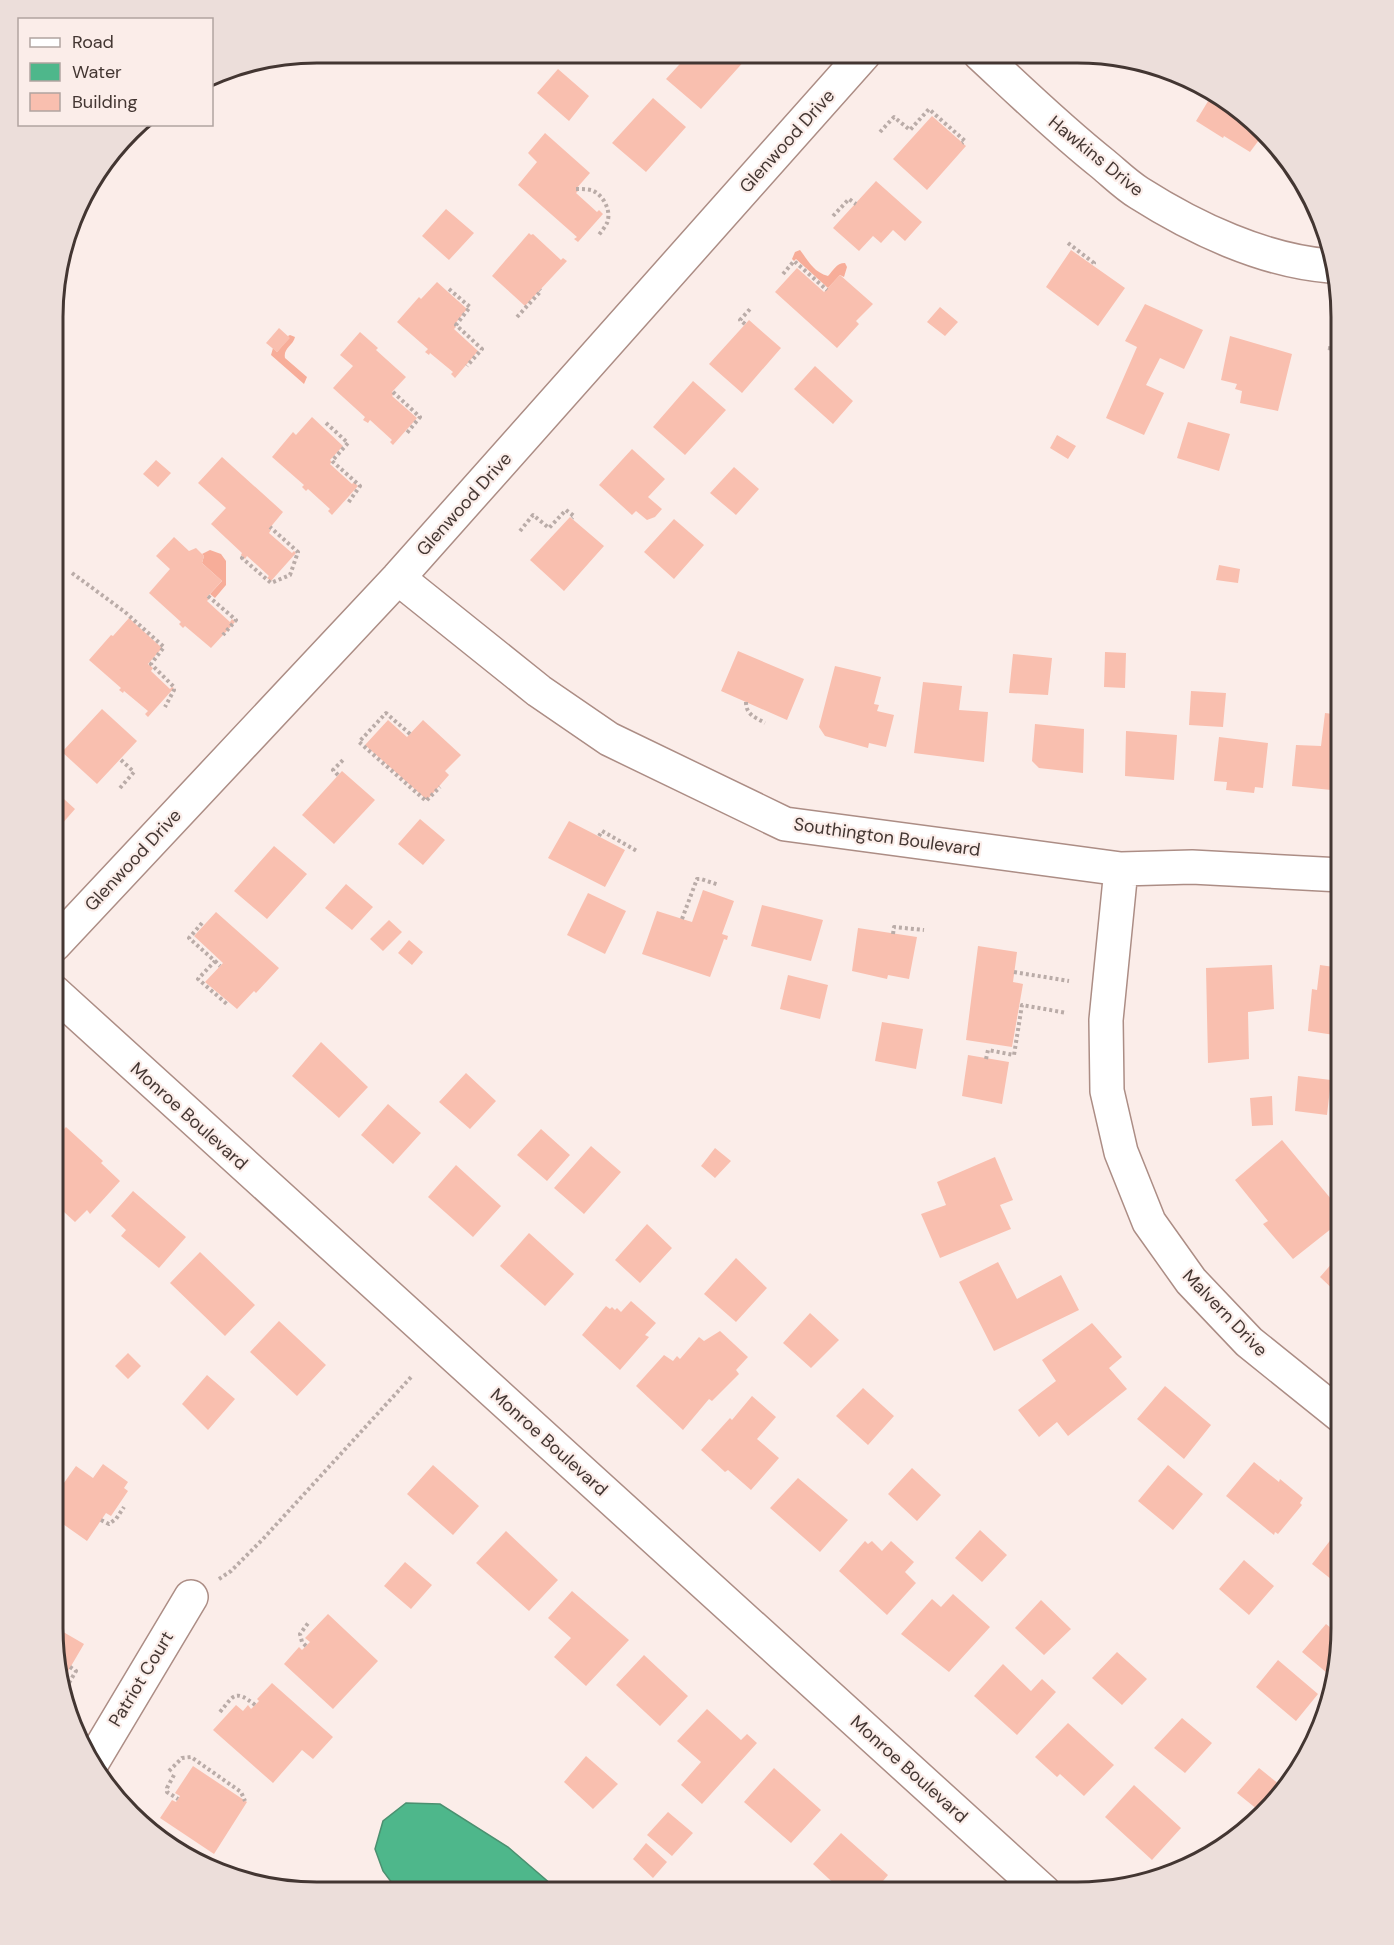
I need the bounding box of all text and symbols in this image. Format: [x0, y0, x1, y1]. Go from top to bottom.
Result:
legend [18, 18, 213, 126]
text: Road [72, 30, 114, 54]
text: Water [72, 60, 122, 84]
street label: Glenwood Drive [734, 84, 840, 198]
text: Building [72, 90, 137, 114]
street label: Hawkins Drive [1043, 110, 1149, 202]
street label: Glenwood Drive [411, 447, 517, 561]
street label: Glenwood Drive [79, 804, 187, 916]
street label: Southington Boulevard [792, 812, 982, 862]
street label: Monroe Boulevard [125, 1057, 253, 1175]
street label: Malvern Drive [1177, 1264, 1273, 1362]
street label: Monroe Boulevard [485, 1383, 613, 1501]
street label: Patriot Court [103, 1627, 179, 1731]
street label: Monroe Boulevard [845, 1710, 973, 1828]

